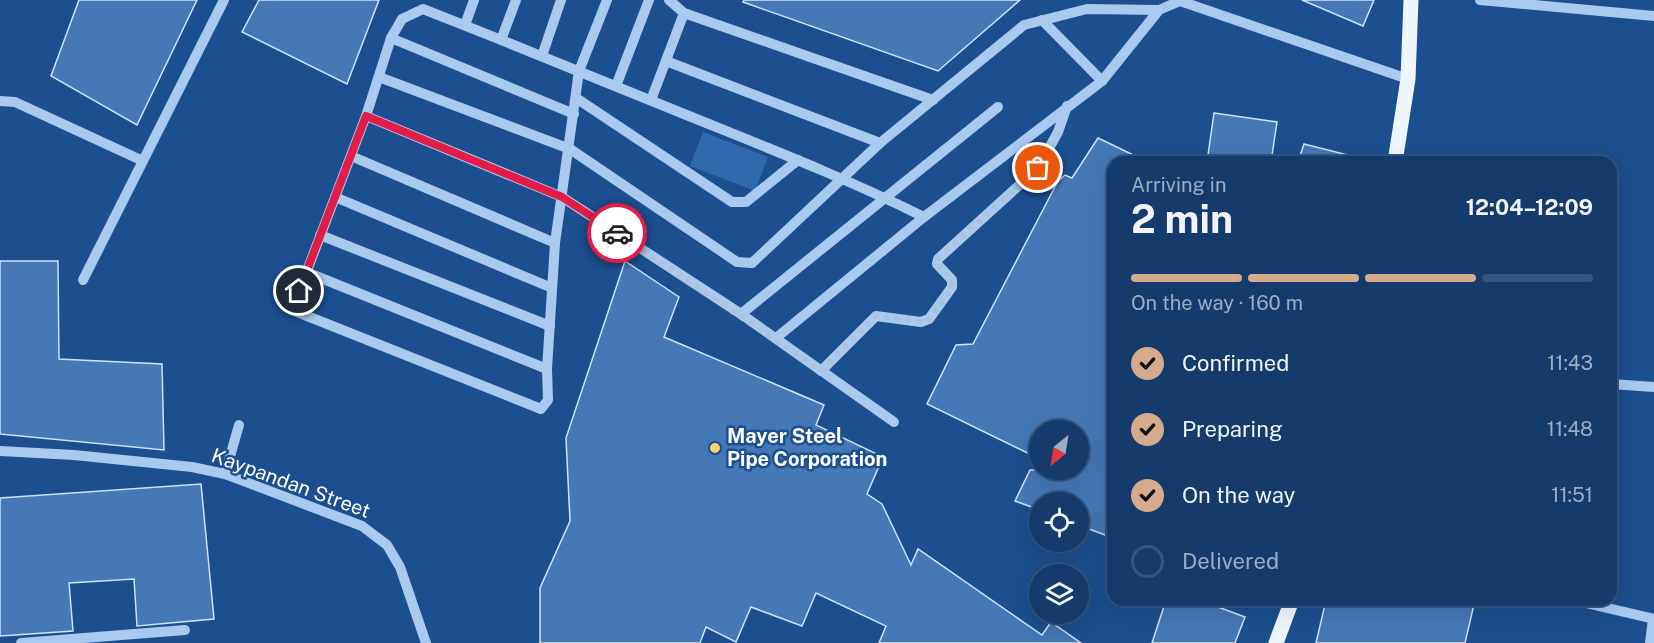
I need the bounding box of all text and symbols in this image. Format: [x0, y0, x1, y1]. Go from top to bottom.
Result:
pin [1012, 142, 1063, 193]
icon: bag [1021, 151, 1054, 184]
text: Arriving in [1131, 173, 1226, 197]
text: 12:04–12:09 [1466, 194, 1593, 220]
text: 2 min [1131, 196, 1233, 242]
courier [587, 203, 647, 263]
icon: car [601, 217, 634, 250]
pin [273, 265, 324, 316]
icon: home [282, 274, 315, 307]
text: On the way · 160 m [1131, 291, 1303, 315]
icon: check [1131, 347, 1164, 380]
text: Confirmed [1182, 350, 1289, 376]
text: 11:43 [1547, 351, 1593, 375]
icon: check [1131, 413, 1164, 446]
text: Preparing [1182, 416, 1283, 442]
text: 11:48 [1547, 417, 1593, 441]
north arrow [1029, 420, 1089, 480]
map controls [1029, 420, 1089, 624]
place label: Mayer Steel Pipe Corporation [727, 424, 887, 471]
marker: Mayer Steel Pipe Corporation [708, 441, 722, 455]
street label: Kaypandan Street [208, 443, 374, 523]
icon: check [1131, 479, 1164, 512]
text: On the way [1182, 482, 1295, 508]
text: 11:51 [1551, 483, 1593, 507]
button: locate [1029, 492, 1089, 552]
text: Delivered [1182, 548, 1279, 574]
button: layers [1029, 564, 1089, 624]

